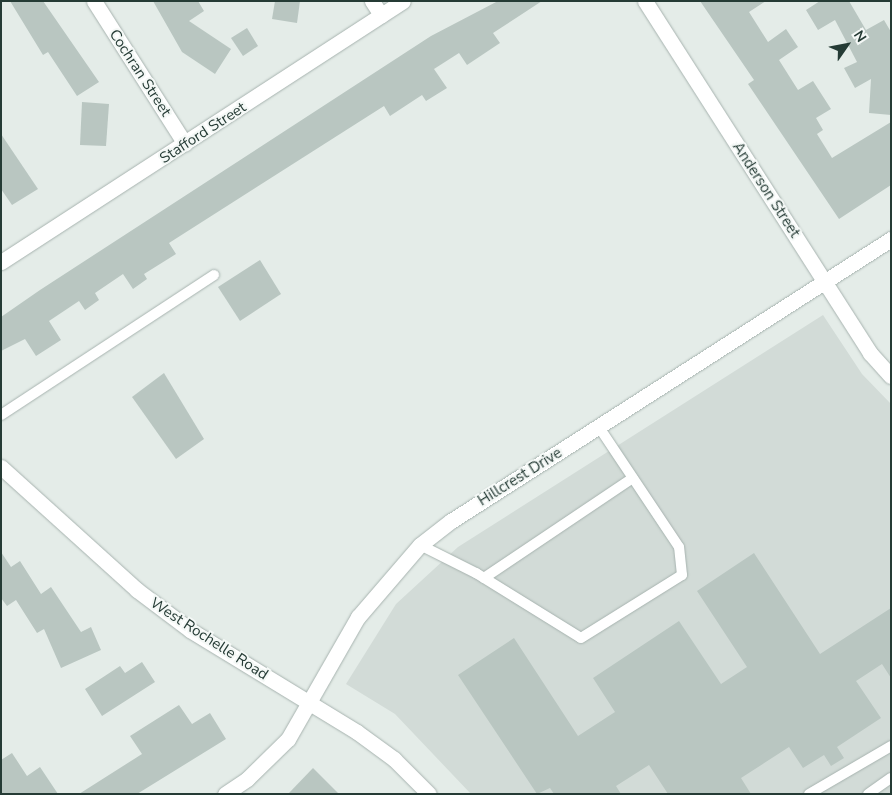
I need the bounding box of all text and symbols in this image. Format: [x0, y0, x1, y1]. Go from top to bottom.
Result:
north arrow [822, 20, 872, 70]
street label: Cochran Street [105, 26, 175, 120]
text: N [849, 27, 871, 46]
street label: Stafford Street [157, 98, 249, 168]
street label: Anderson Street [728, 139, 804, 241]
street label: Hillcrest Drive [475, 444, 565, 510]
street label: West Rochelle Road [147, 594, 271, 684]

